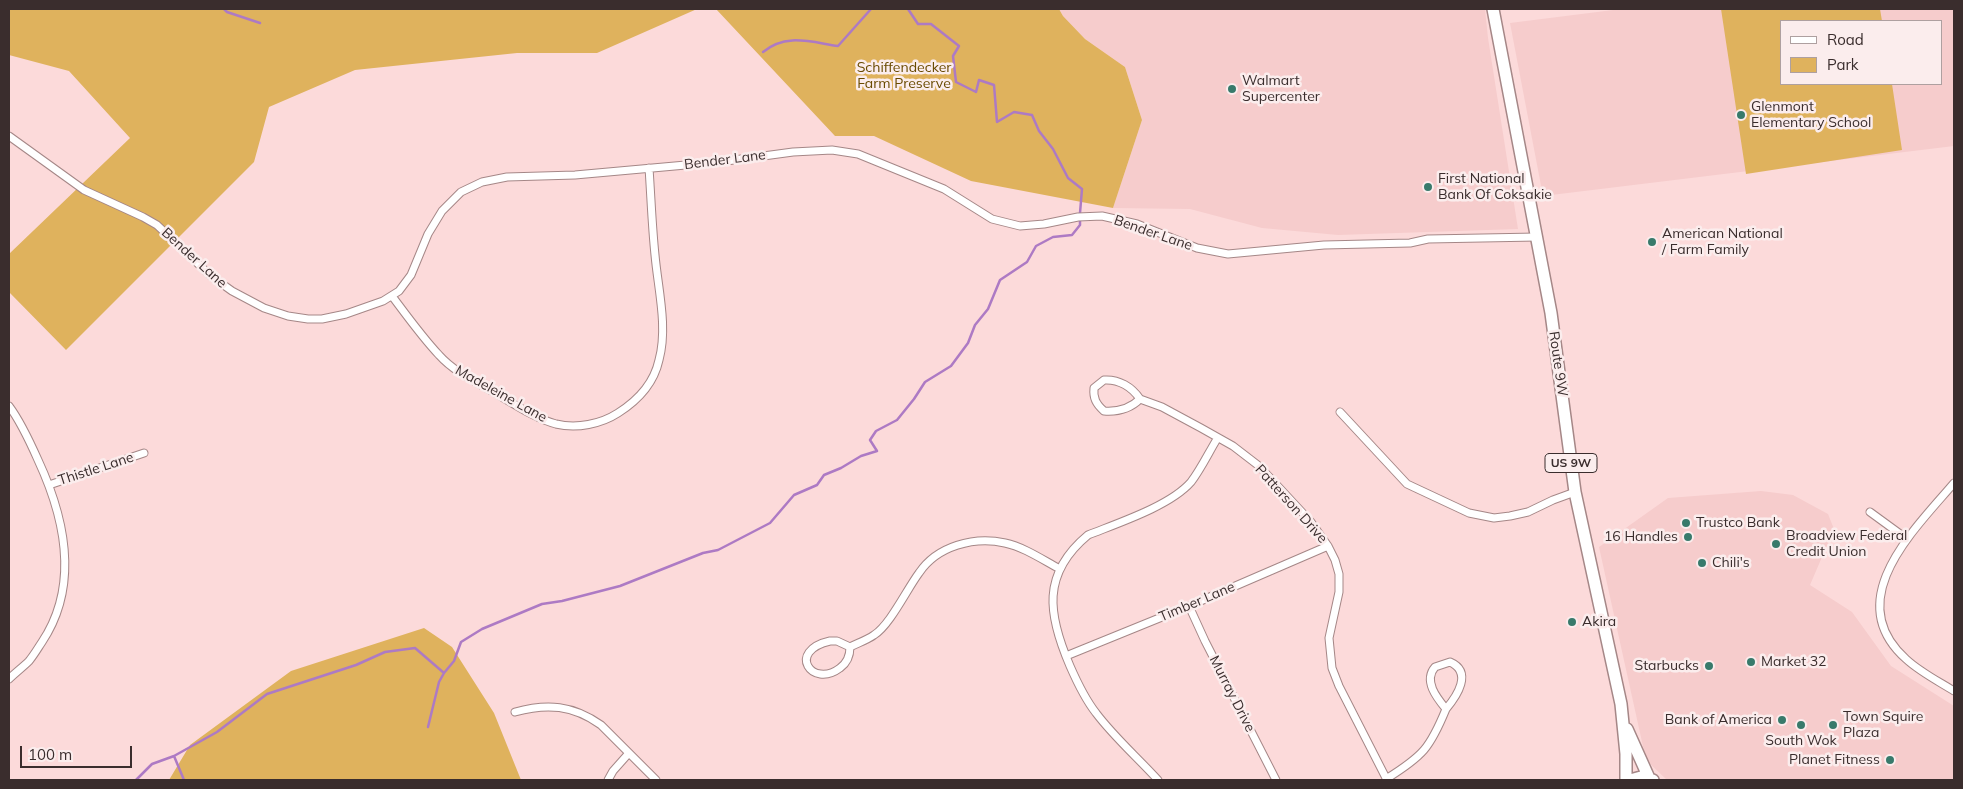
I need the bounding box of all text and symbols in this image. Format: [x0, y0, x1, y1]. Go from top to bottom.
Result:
legend [1780, 20, 1943, 85]
text: Road [1827, 30, 1864, 49]
text: Park [1827, 55, 1859, 74]
park label: Schiffendecker Farm Preserve [857, 60, 951, 92]
place label: Walmart Supercenter [1242, 73, 1320, 105]
marker: Walmart Supercenter [1226, 83, 1238, 95]
place label: Glenmont Elementary School [1751, 99, 1871, 132]
marker: Glenmont Elementary School [1735, 109, 1747, 121]
street label: Bender Lane [683, 147, 767, 173]
place label: First National Bank Of Coksakie [1438, 171, 1552, 203]
marker: First National Bank Of Coksakie [1422, 181, 1434, 193]
street label: Bender Lane [1112, 212, 1194, 254]
street label: Bender Lane [158, 224, 230, 292]
place label: American National / Farm Family [1662, 226, 1783, 258]
marker: American National / Farm Family [1646, 236, 1658, 248]
street label: Route 9W [1545, 330, 1571, 398]
street label: Madeleine Lane [452, 362, 550, 426]
street label: Thistle Lane [56, 449, 136, 489]
road number: US 9W [1545, 453, 1597, 472]
street label: Patterson Drive [1251, 461, 1331, 547]
place label: Trustco Bank [1696, 515, 1780, 531]
marker: Trustco Bank [1680, 517, 1692, 529]
place label: Broadview Federal Credit Union [1786, 528, 1907, 560]
place label: 16 Handles [1604, 529, 1678, 545]
marker: 16 Handles [1682, 531, 1694, 543]
marker: Broadview Federal Credit Union [1770, 538, 1782, 550]
place label: Chili's [1712, 555, 1750, 571]
marker: Chili's [1696, 557, 1708, 569]
street label: Timber Lane [1157, 579, 1237, 625]
place label: Akira [1582, 614, 1616, 630]
marker: Akira [1566, 616, 1578, 628]
street label: Murray Drive [1206, 653, 1258, 735]
place label: Market 32 [1761, 654, 1826, 670]
marker: Market 32 [1745, 656, 1757, 668]
place label: Starbucks [1634, 658, 1699, 674]
marker: Starbucks [1703, 660, 1715, 672]
place label: Town Squire Plaza [1843, 709, 1923, 742]
place label: Bank of America [1665, 712, 1772, 728]
marker: Bank of America [1776, 714, 1788, 726]
marker: South Wok [1795, 719, 1807, 731]
marker: Town Squire Plaza [1827, 719, 1839, 731]
place label: South Wok [1765, 733, 1837, 749]
scale bar [22, 736, 135, 768]
text: 100 m [28, 745, 72, 764]
place label: Planet Fitness [1789, 752, 1880, 768]
marker: Planet Fitness [1884, 754, 1896, 766]

